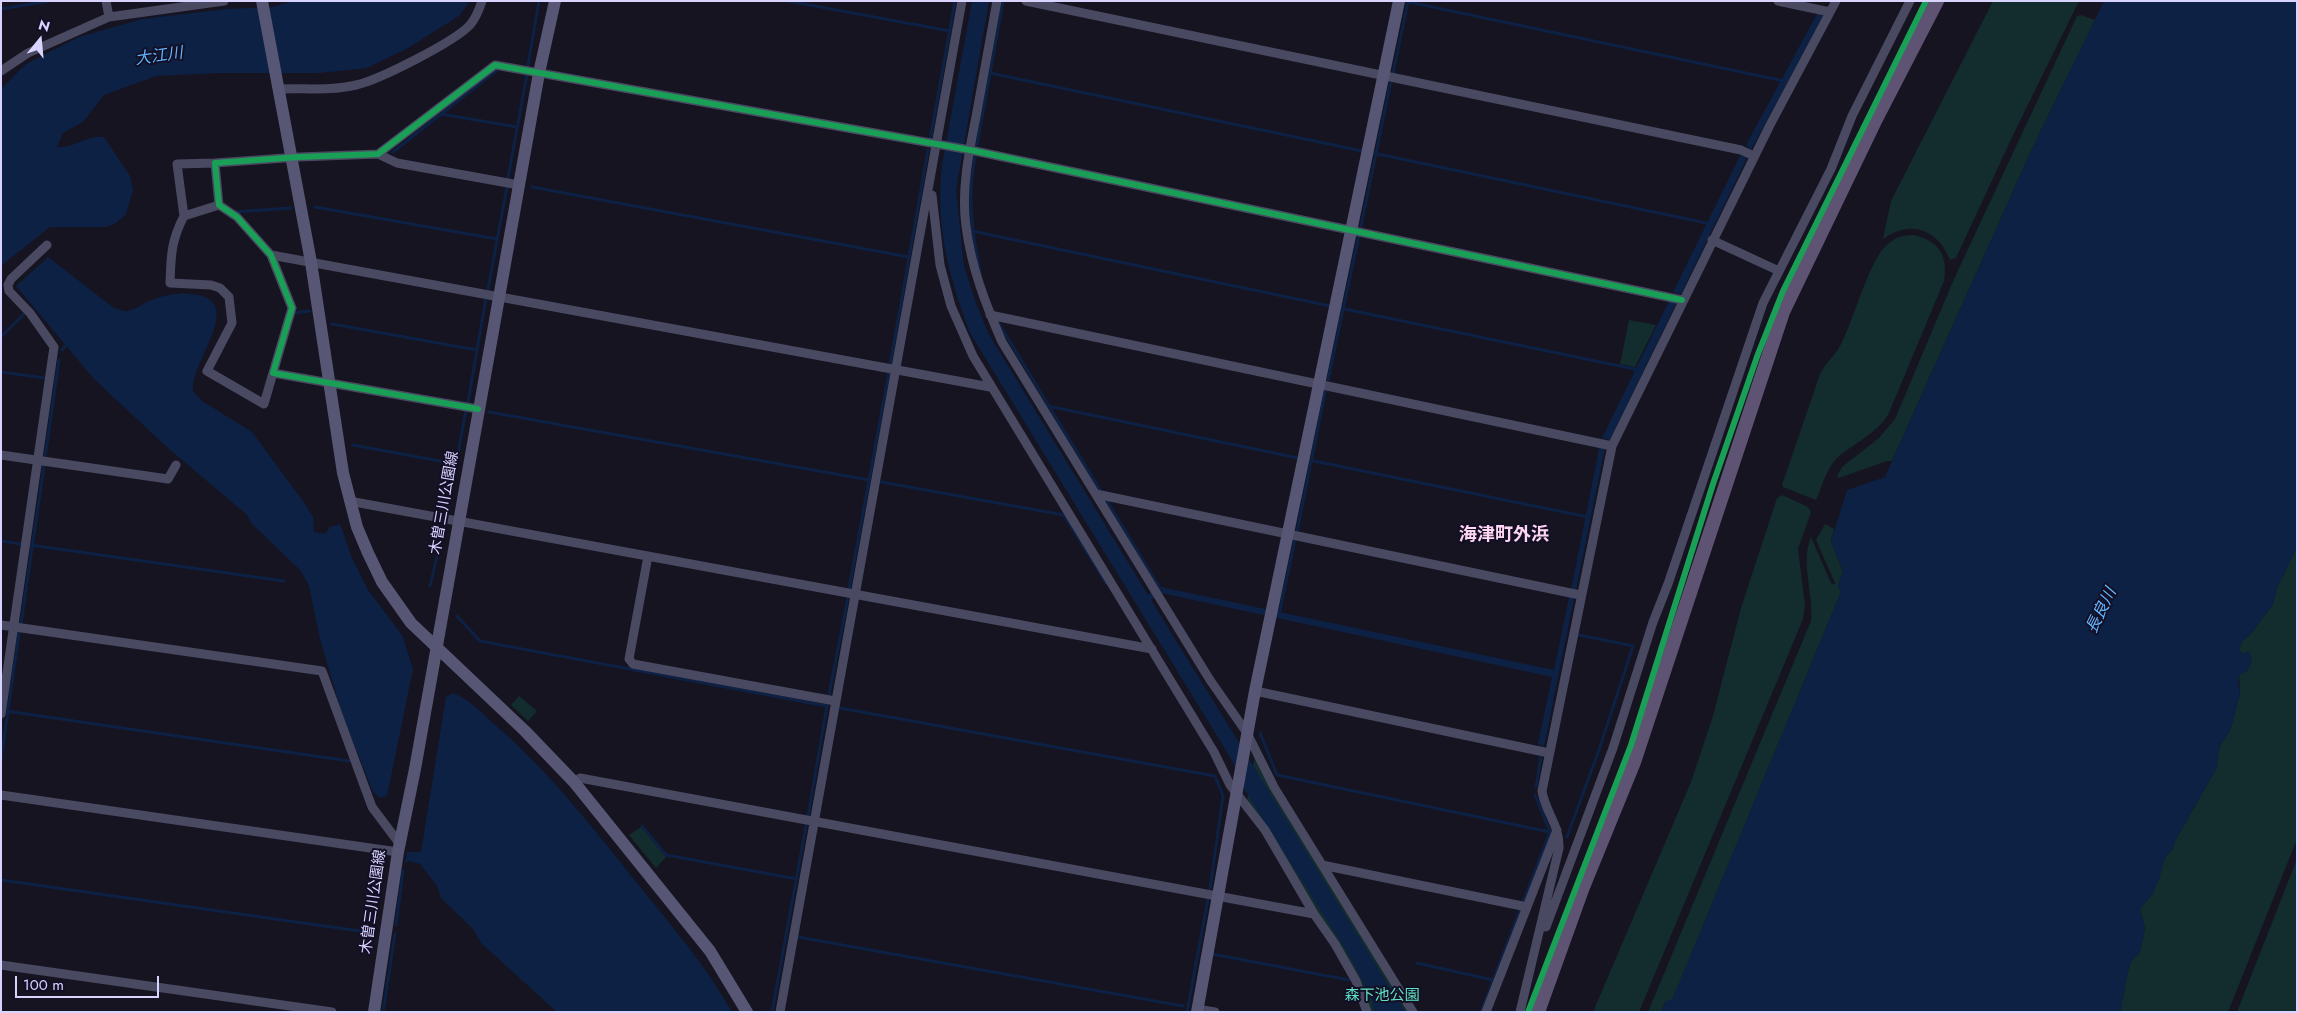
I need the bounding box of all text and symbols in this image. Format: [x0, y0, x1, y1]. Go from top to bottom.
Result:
text: N [36, 14, 53, 37]
north arrow [15, 15, 65, 65]
water label: 大江川 [134, 44, 184, 70]
street label: 木曽三川公園線 [427, 450, 463, 556]
district label: 海津町外浜 [1459, 525, 1549, 547]
water label: 長良川 [2083, 585, 2121, 637]
street label: 木曽三川公園線 [358, 849, 390, 955]
scale bar [18, 966, 161, 998]
text: 100 m [23, 974, 64, 996]
park label: 森下池公園 [1345, 987, 1419, 1005]

